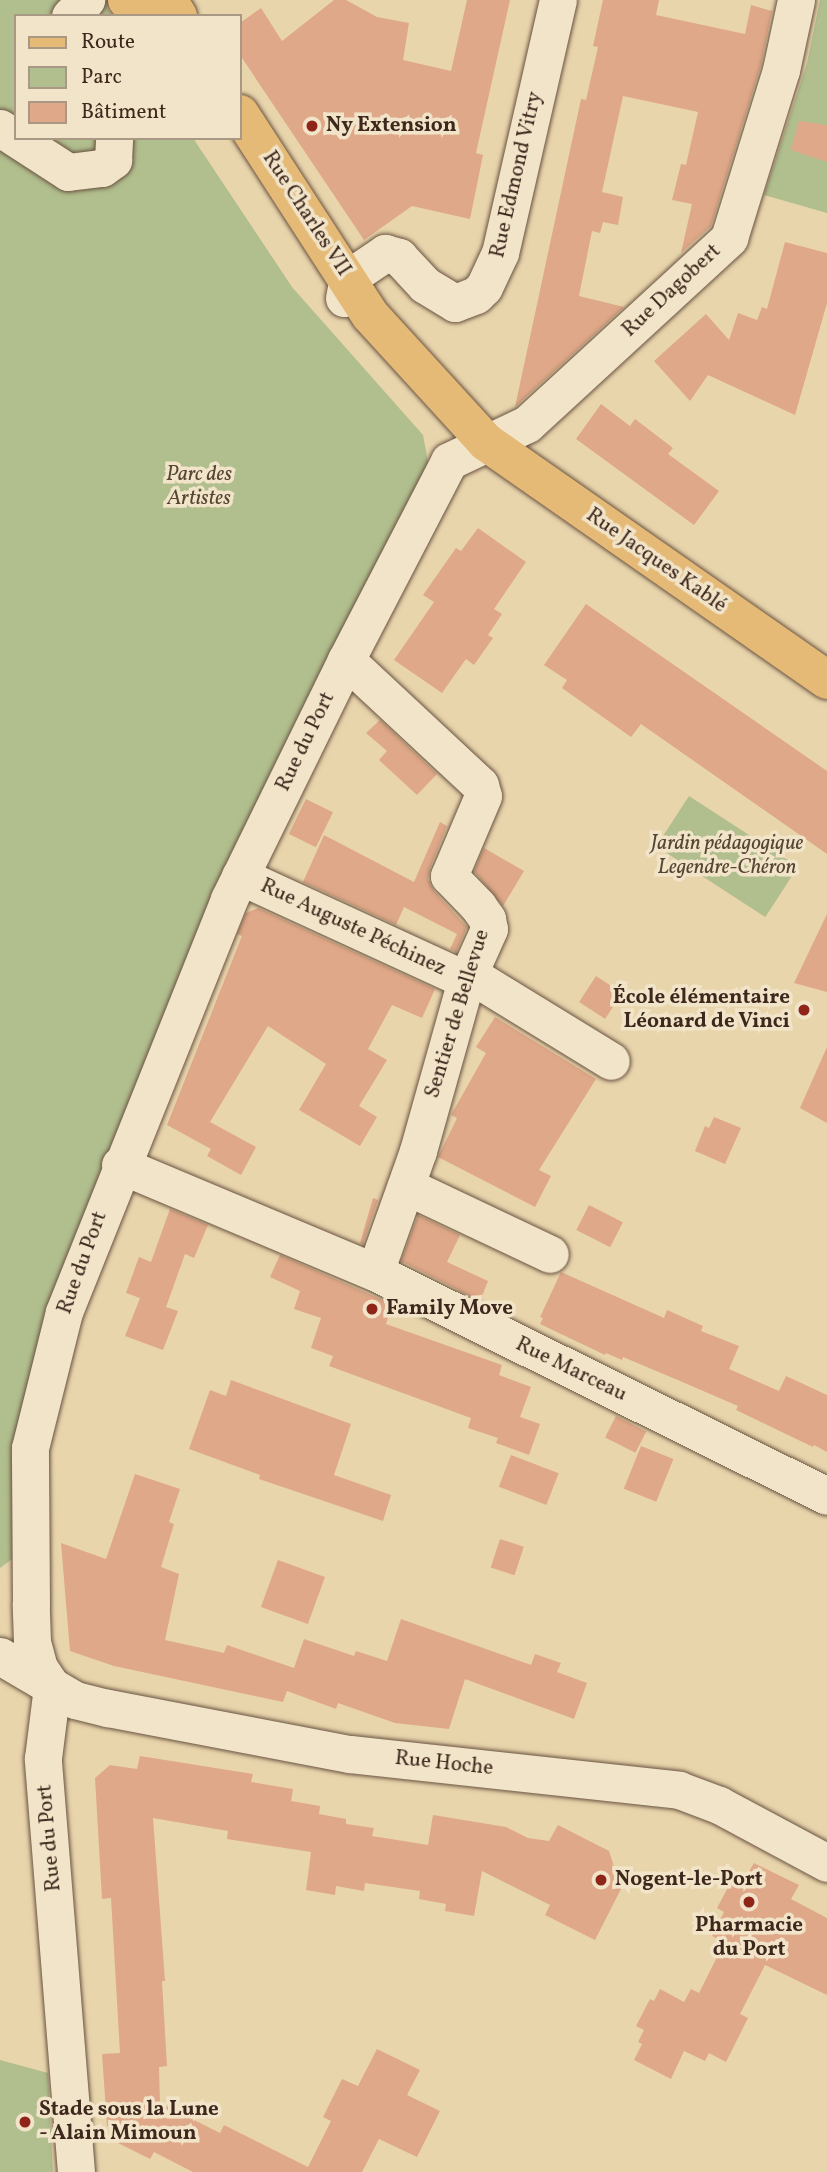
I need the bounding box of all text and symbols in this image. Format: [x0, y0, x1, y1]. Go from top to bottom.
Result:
legend [14, 14, 242, 140]
text: Route [81, 28, 135, 57]
text: Parc [81, 63, 122, 92]
street label: Rue Edmond Vitry [486, 89, 548, 261]
text: Bâtiment [81, 98, 166, 127]
place label: Ny Extension [326, 113, 457, 139]
marker: Ny Extension [304, 118, 320, 134]
street label: Rue Charles VII [256, 147, 356, 281]
street label: Rue Dagobert [618, 239, 726, 343]
park label: Parc des Artistes [166, 462, 232, 512]
street label: Rue Jacques Kablé [581, 503, 731, 619]
street label: Rue du Port [271, 688, 341, 796]
park label: Jardin pédagogique Legendre-Chéron [651, 831, 803, 881]
street label: Rue Auguste Péchinez [256, 874, 450, 982]
street label: Sentier de Bellevue [420, 927, 496, 1101]
place label: École élémentaire Léonard de Vinci [613, 985, 790, 1035]
marker: École élémentaire Léonard de Vinci [796, 1002, 812, 1018]
street label: Rue du Port [53, 1208, 113, 1318]
place label: Family Move [386, 1296, 513, 1322]
marker: Family Move [364, 1301, 380, 1317]
street label: Rue Marceau [511, 1332, 631, 1408]
street label: Rue Hoche [394, 1746, 494, 1782]
street label: Rue du Port [33, 1783, 67, 1893]
place label: Nogent-le-Port [615, 1867, 763, 1893]
marker: Nogent-le-Port [593, 1872, 609, 1888]
marker: Pharmacie du Port [741, 1894, 757, 1910]
place label: Pharmacie du Port [695, 1913, 803, 1963]
place label: Stade sous la Lune - Alain Mimoun [39, 2097, 219, 2147]
marker: Stade sous la Lune - Alain Mimoun [17, 2114, 33, 2130]

